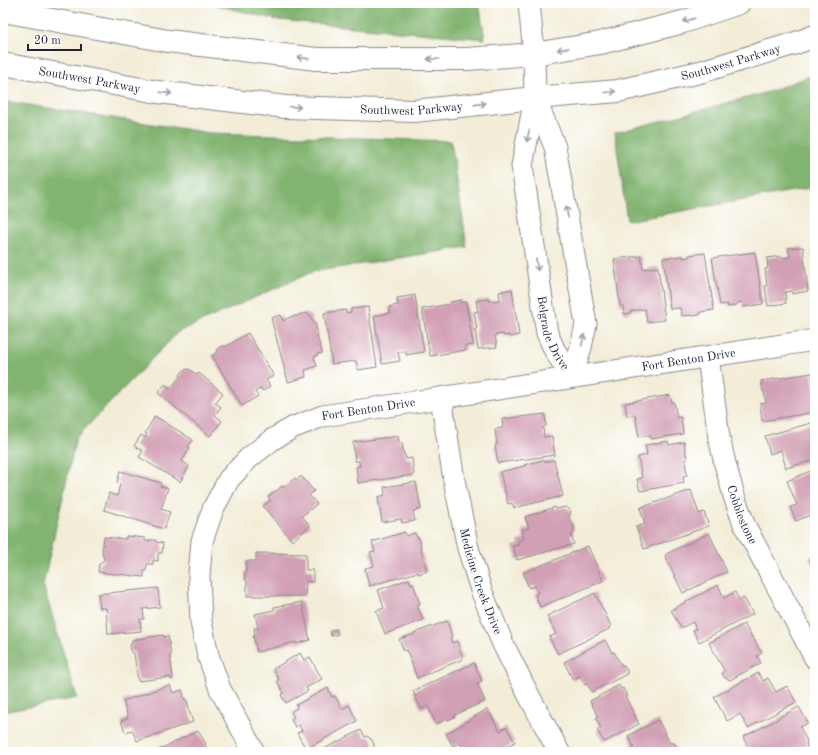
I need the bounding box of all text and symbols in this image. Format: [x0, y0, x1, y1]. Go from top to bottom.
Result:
one-way arrow [683, 16, 695, 24]
scale bar [28, 26, 81, 52]
text: 20 m [34, 35, 61, 47]
street label: Southwest Parkway [680, 43, 783, 83]
one-way arrow [556, 45, 569, 53]
one-way arrow [297, 54, 310, 62]
one-way arrow [427, 55, 440, 63]
street label: Southwest Parkway [37, 66, 142, 96]
one-way arrow [603, 88, 616, 96]
one-way arrow [159, 89, 172, 96]
one-way arrow [473, 100, 486, 108]
street label: Southwest Parkway [360, 101, 464, 118]
one-way arrow [288, 103, 301, 111]
one-way arrow [523, 130, 531, 143]
one-way arrow [562, 206, 570, 219]
one-way arrow [533, 258, 541, 271]
street label: Belgrade Drive [535, 295, 571, 373]
one-way arrow [579, 333, 587, 346]
street label: Fort Benton Drive [641, 347, 737, 374]
street label: Fort Benton Drive [321, 397, 417, 423]
street label: Cobblestone [724, 484, 759, 547]
street label: Medicine Creek Drive [457, 527, 504, 637]

